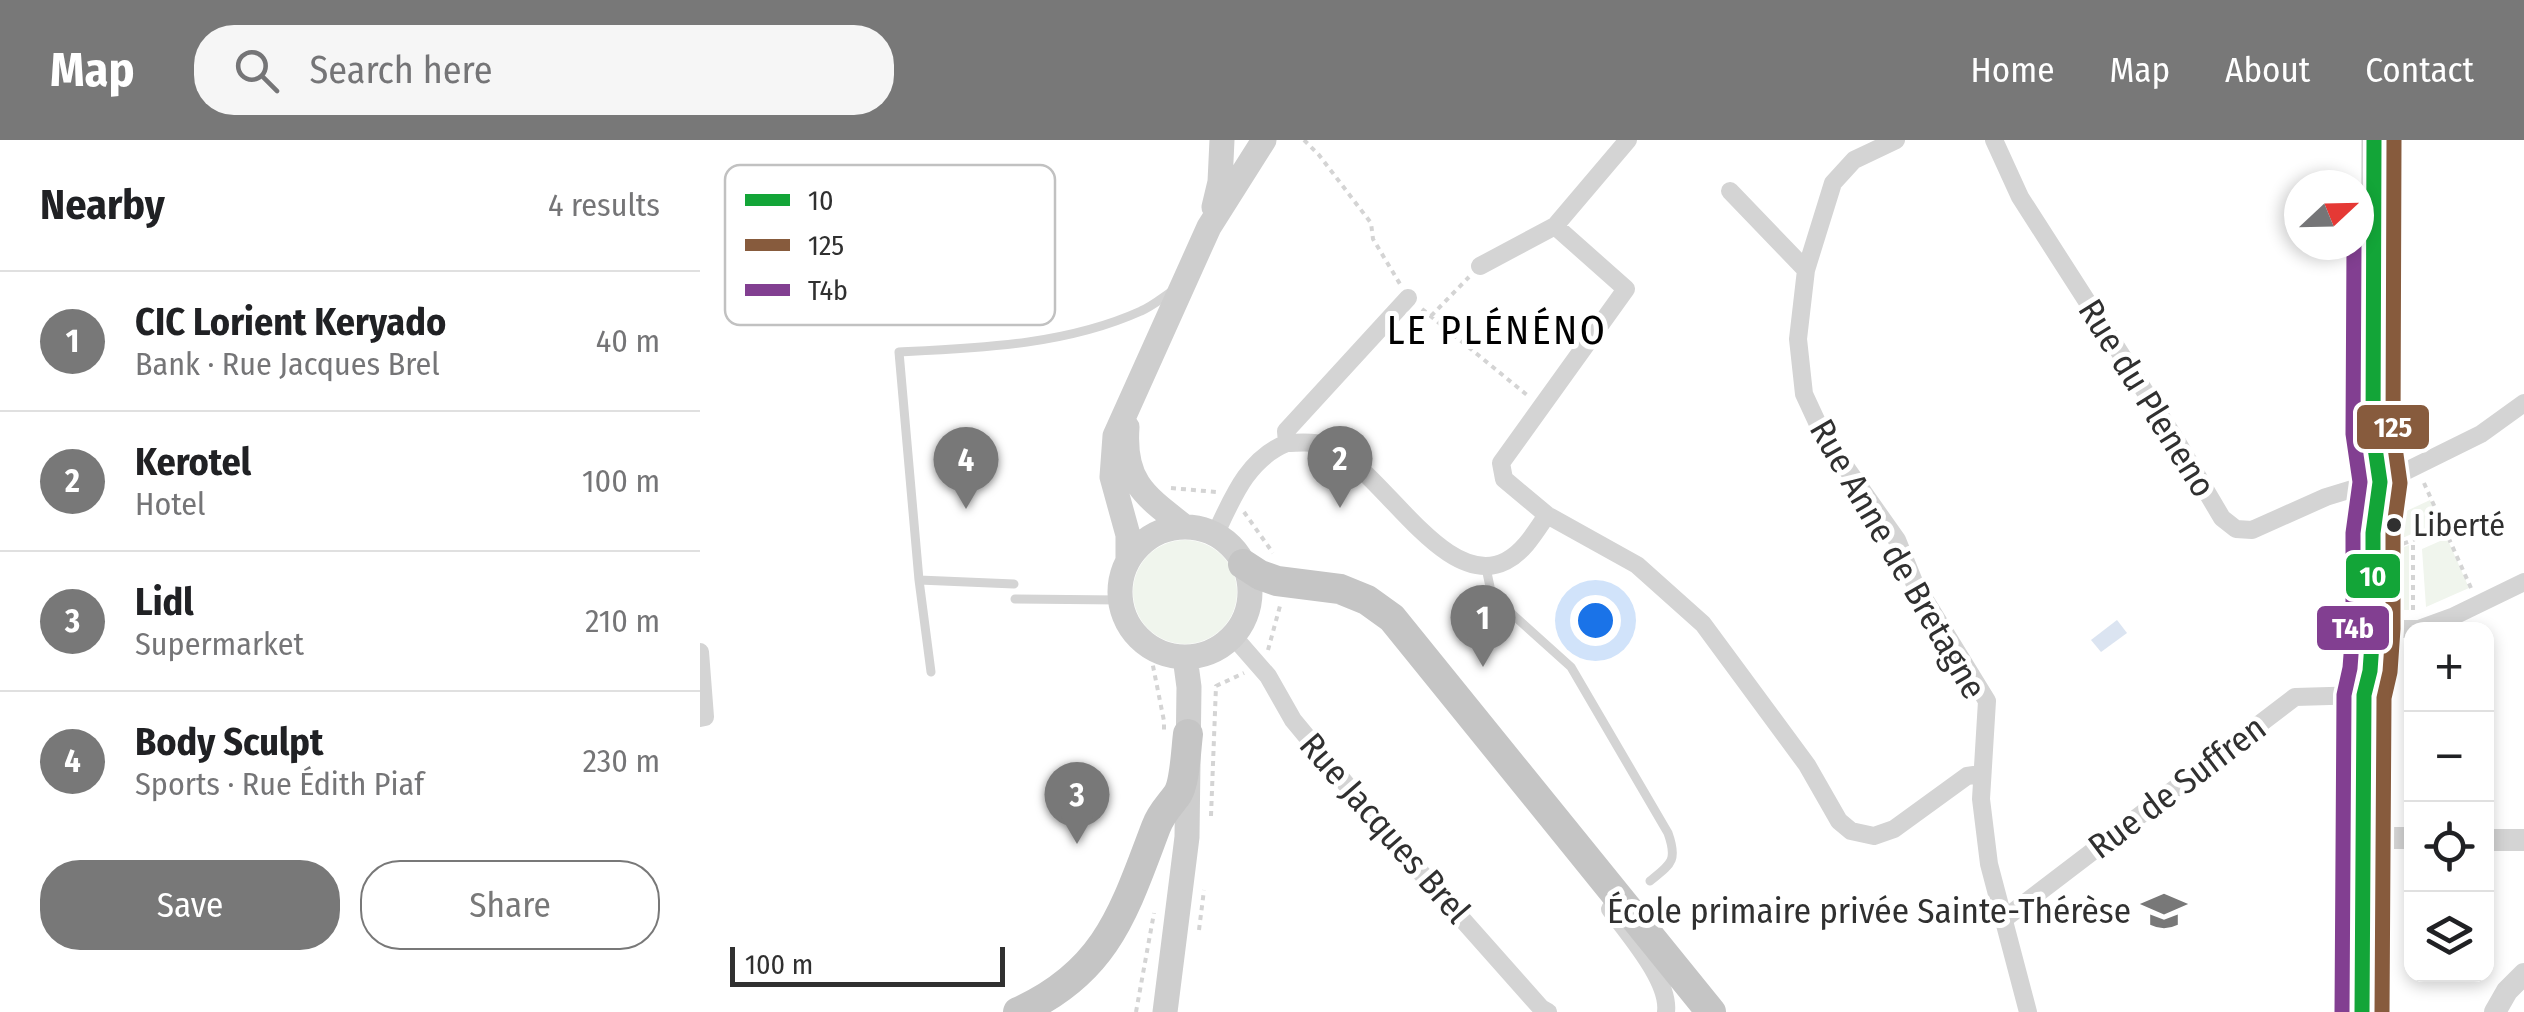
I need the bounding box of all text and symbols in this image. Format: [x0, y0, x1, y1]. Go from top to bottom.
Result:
search box [194, 25, 894, 115]
text: Map [50, 41, 134, 99]
icon: search [229, 43, 284, 98]
text: Search here [309, 47, 493, 93]
text: Home [1971, 49, 2054, 91]
text: Map [2109, 49, 2170, 91]
text: About [2225, 49, 2310, 91]
text: Contact [2365, 49, 2474, 91]
legend [725, 165, 1055, 325]
north arrow [2284, 170, 2374, 260]
text: Nearby [40, 180, 165, 230]
text: 10 [808, 184, 834, 217]
text: 4 results [548, 186, 660, 224]
text: 125 [808, 229, 844, 262]
text: T4b [808, 274, 848, 307]
street label: Rue du Pleneno [2070, 291, 2224, 505]
text: CIC Lorient Keryado [135, 299, 446, 345]
district label: LE PLÉNÉNO [1387, 307, 1607, 355]
text: 1 [66, 322, 79, 360]
text: 40 m [596, 322, 660, 360]
text: Bank · Rue Jacques Brel [135, 345, 440, 383]
line badge: 125 [2355, 403, 2431, 451]
text: 125 [2374, 411, 2412, 444]
street label: Rue Anne de Bretagne [1801, 412, 1995, 706]
pin: 4 [934, 426, 998, 509]
pin: 2 [1308, 426, 1372, 508]
text: Kerotel [135, 439, 251, 485]
text: 2 [65, 462, 80, 500]
text: 100 m [582, 462, 660, 500]
text: Hotel [135, 485, 205, 523]
place label: Liberté [2413, 506, 2505, 544]
marker: Liberté [2384, 515, 2404, 535]
line badge: 10 [2344, 552, 2402, 600]
text: 10 [2359, 560, 2387, 593]
text: Lidl [135, 579, 194, 625]
pin: 1 [1450, 584, 1516, 667]
your location [1570, 595, 1621, 646]
text: 3 [65, 602, 80, 640]
text: 210 m [585, 602, 660, 640]
line badge: T4b [2315, 604, 2391, 652]
text: T4b [2332, 612, 2374, 645]
map controls [2404, 622, 2494, 982]
button: + [2404, 622, 2494, 712]
text: Supermarket [135, 625, 304, 663]
street label: Rue de Suffren [2080, 707, 2274, 867]
button: − [2404, 712, 2494, 802]
text: Body Sculpt [135, 719, 323, 765]
street label: Rue Jacques Brel [1291, 724, 1479, 932]
text: 4 [64, 742, 81, 780]
text: 230 m [583, 742, 660, 780]
pin: 3 [1044, 762, 1110, 844]
text: Sports · Rue Édith Piaf [135, 765, 424, 803]
button: locate [2404, 802, 2494, 892]
button: Save [40, 860, 340, 950]
button: Share [360, 860, 660, 950]
school or university icon: École primaire privée Sainte-Thérèse [2140, 887, 2188, 935]
place label: École primaire privée Sainte-Thérèse [1607, 890, 2131, 932]
button: layers [2404, 892, 2494, 982]
scale bar [730, 942, 1005, 986]
text: 100 m [745, 948, 813, 981]

